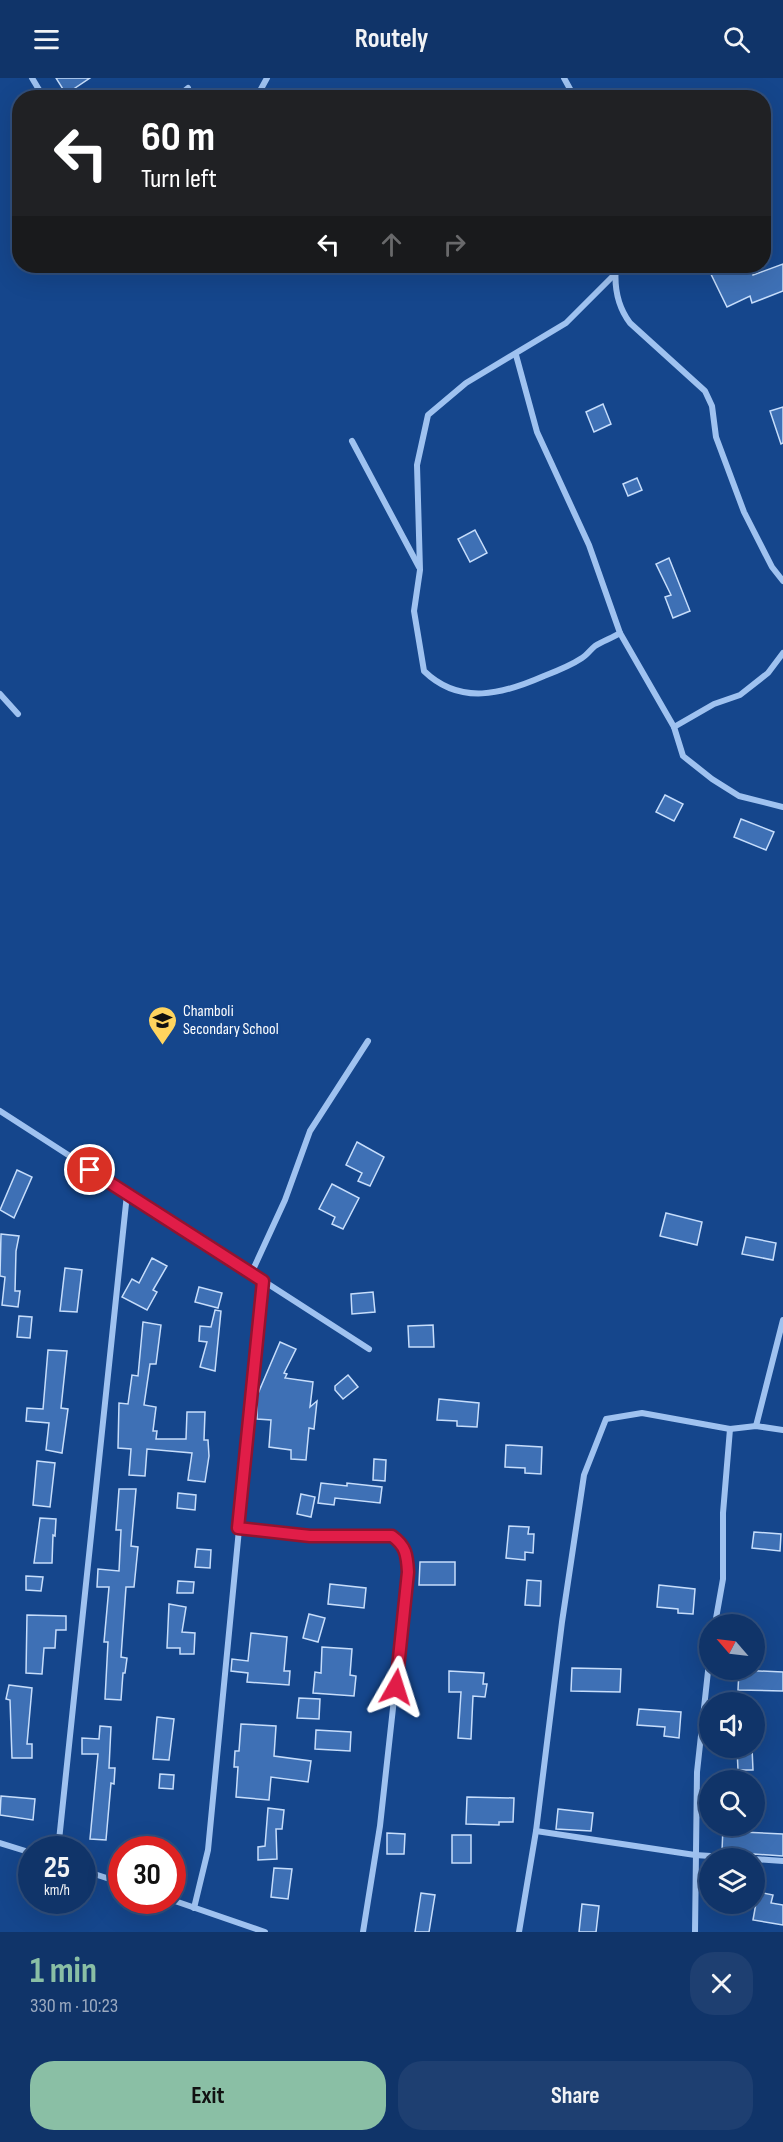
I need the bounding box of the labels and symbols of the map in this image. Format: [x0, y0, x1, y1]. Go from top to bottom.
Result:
place label: Chamboli Secondary School [183, 1002, 279, 1039]
school or university icon: Chamboli Secondary School [146, 1004, 178, 1046]
pin [64, 1144, 115, 1195]
north arrow [699, 1614, 765, 1680]
position arrow [364, 1655, 428, 1719]
speed limit sign: 30 [108, 1836, 186, 1914]

